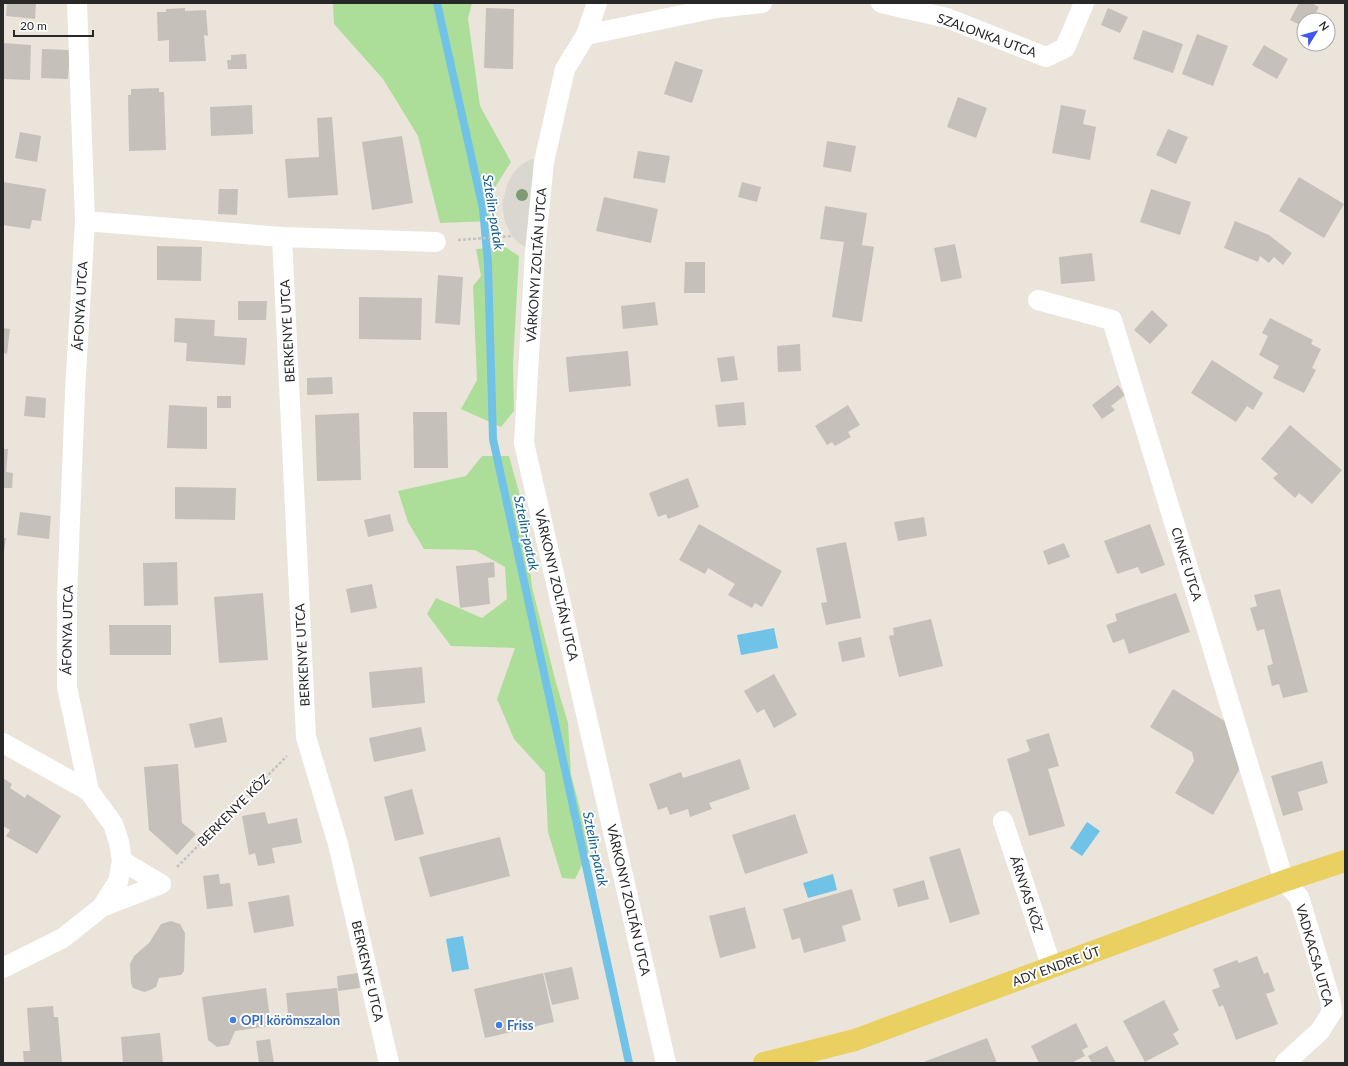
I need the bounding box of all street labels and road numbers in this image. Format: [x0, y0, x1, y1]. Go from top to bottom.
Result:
street label: SZALONKA UTCA [935, 10, 1039, 61]
street label: VÁRKONYI ZOLTÁN UTCA [523, 187, 549, 343]
street label: ÁFONYA UTCA [70, 261, 90, 351]
street label: BERKENYE UTCA [276, 279, 298, 383]
street label: VÁRKONYI ZOLTÁN UTCA [532, 508, 582, 663]
street label: CINKE UTCA [1168, 525, 1206, 603]
street label: ÁFONYA UTCA [58, 585, 76, 675]
street label: BERKENYE UTCA [291, 603, 313, 707]
street label: BERKENYE KÖZ [194, 771, 272, 849]
street label: VÁRKONYI ZOLTÁN UTCA [604, 823, 654, 978]
street label: ÁRNYAS KÖZ [1007, 854, 1047, 934]
street label: VADKACSA UTCA [1293, 902, 1337, 1008]
street label: BERKENYE UTCA [349, 919, 387, 1023]
street label: ADY ENDRE ÚT [1010, 943, 1103, 989]

